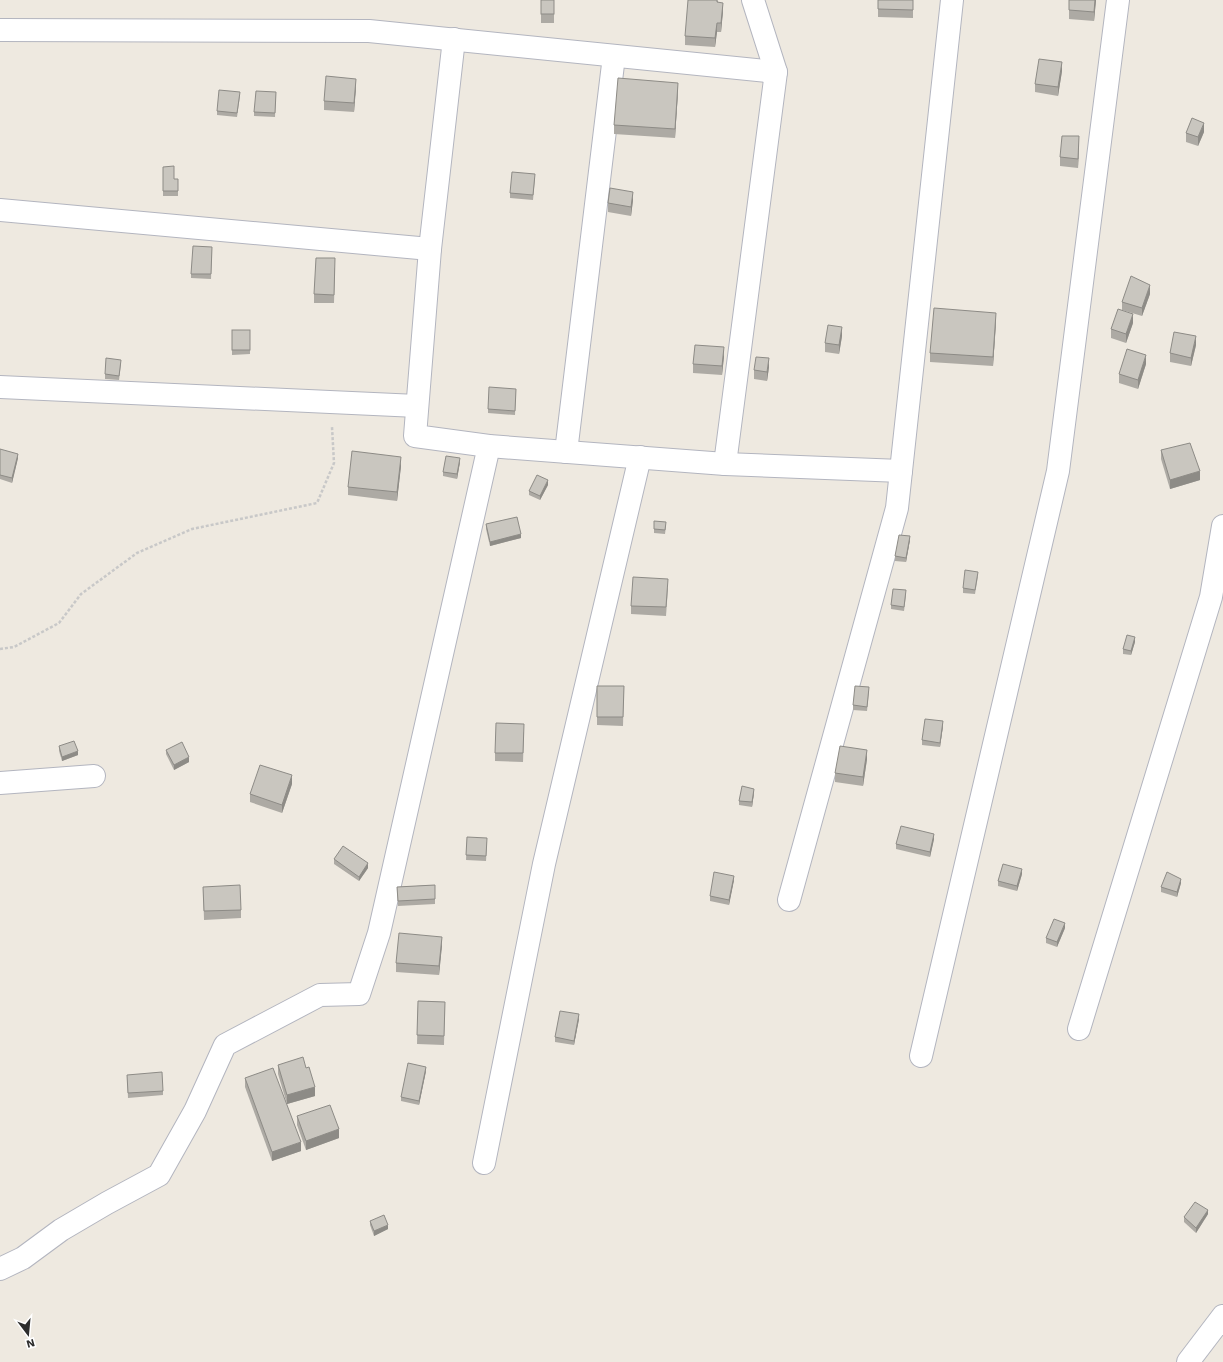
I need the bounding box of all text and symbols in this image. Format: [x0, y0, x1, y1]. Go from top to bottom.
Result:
north arrow [8, 1314, 48, 1354]
text: N [25, 1336, 36, 1351]

